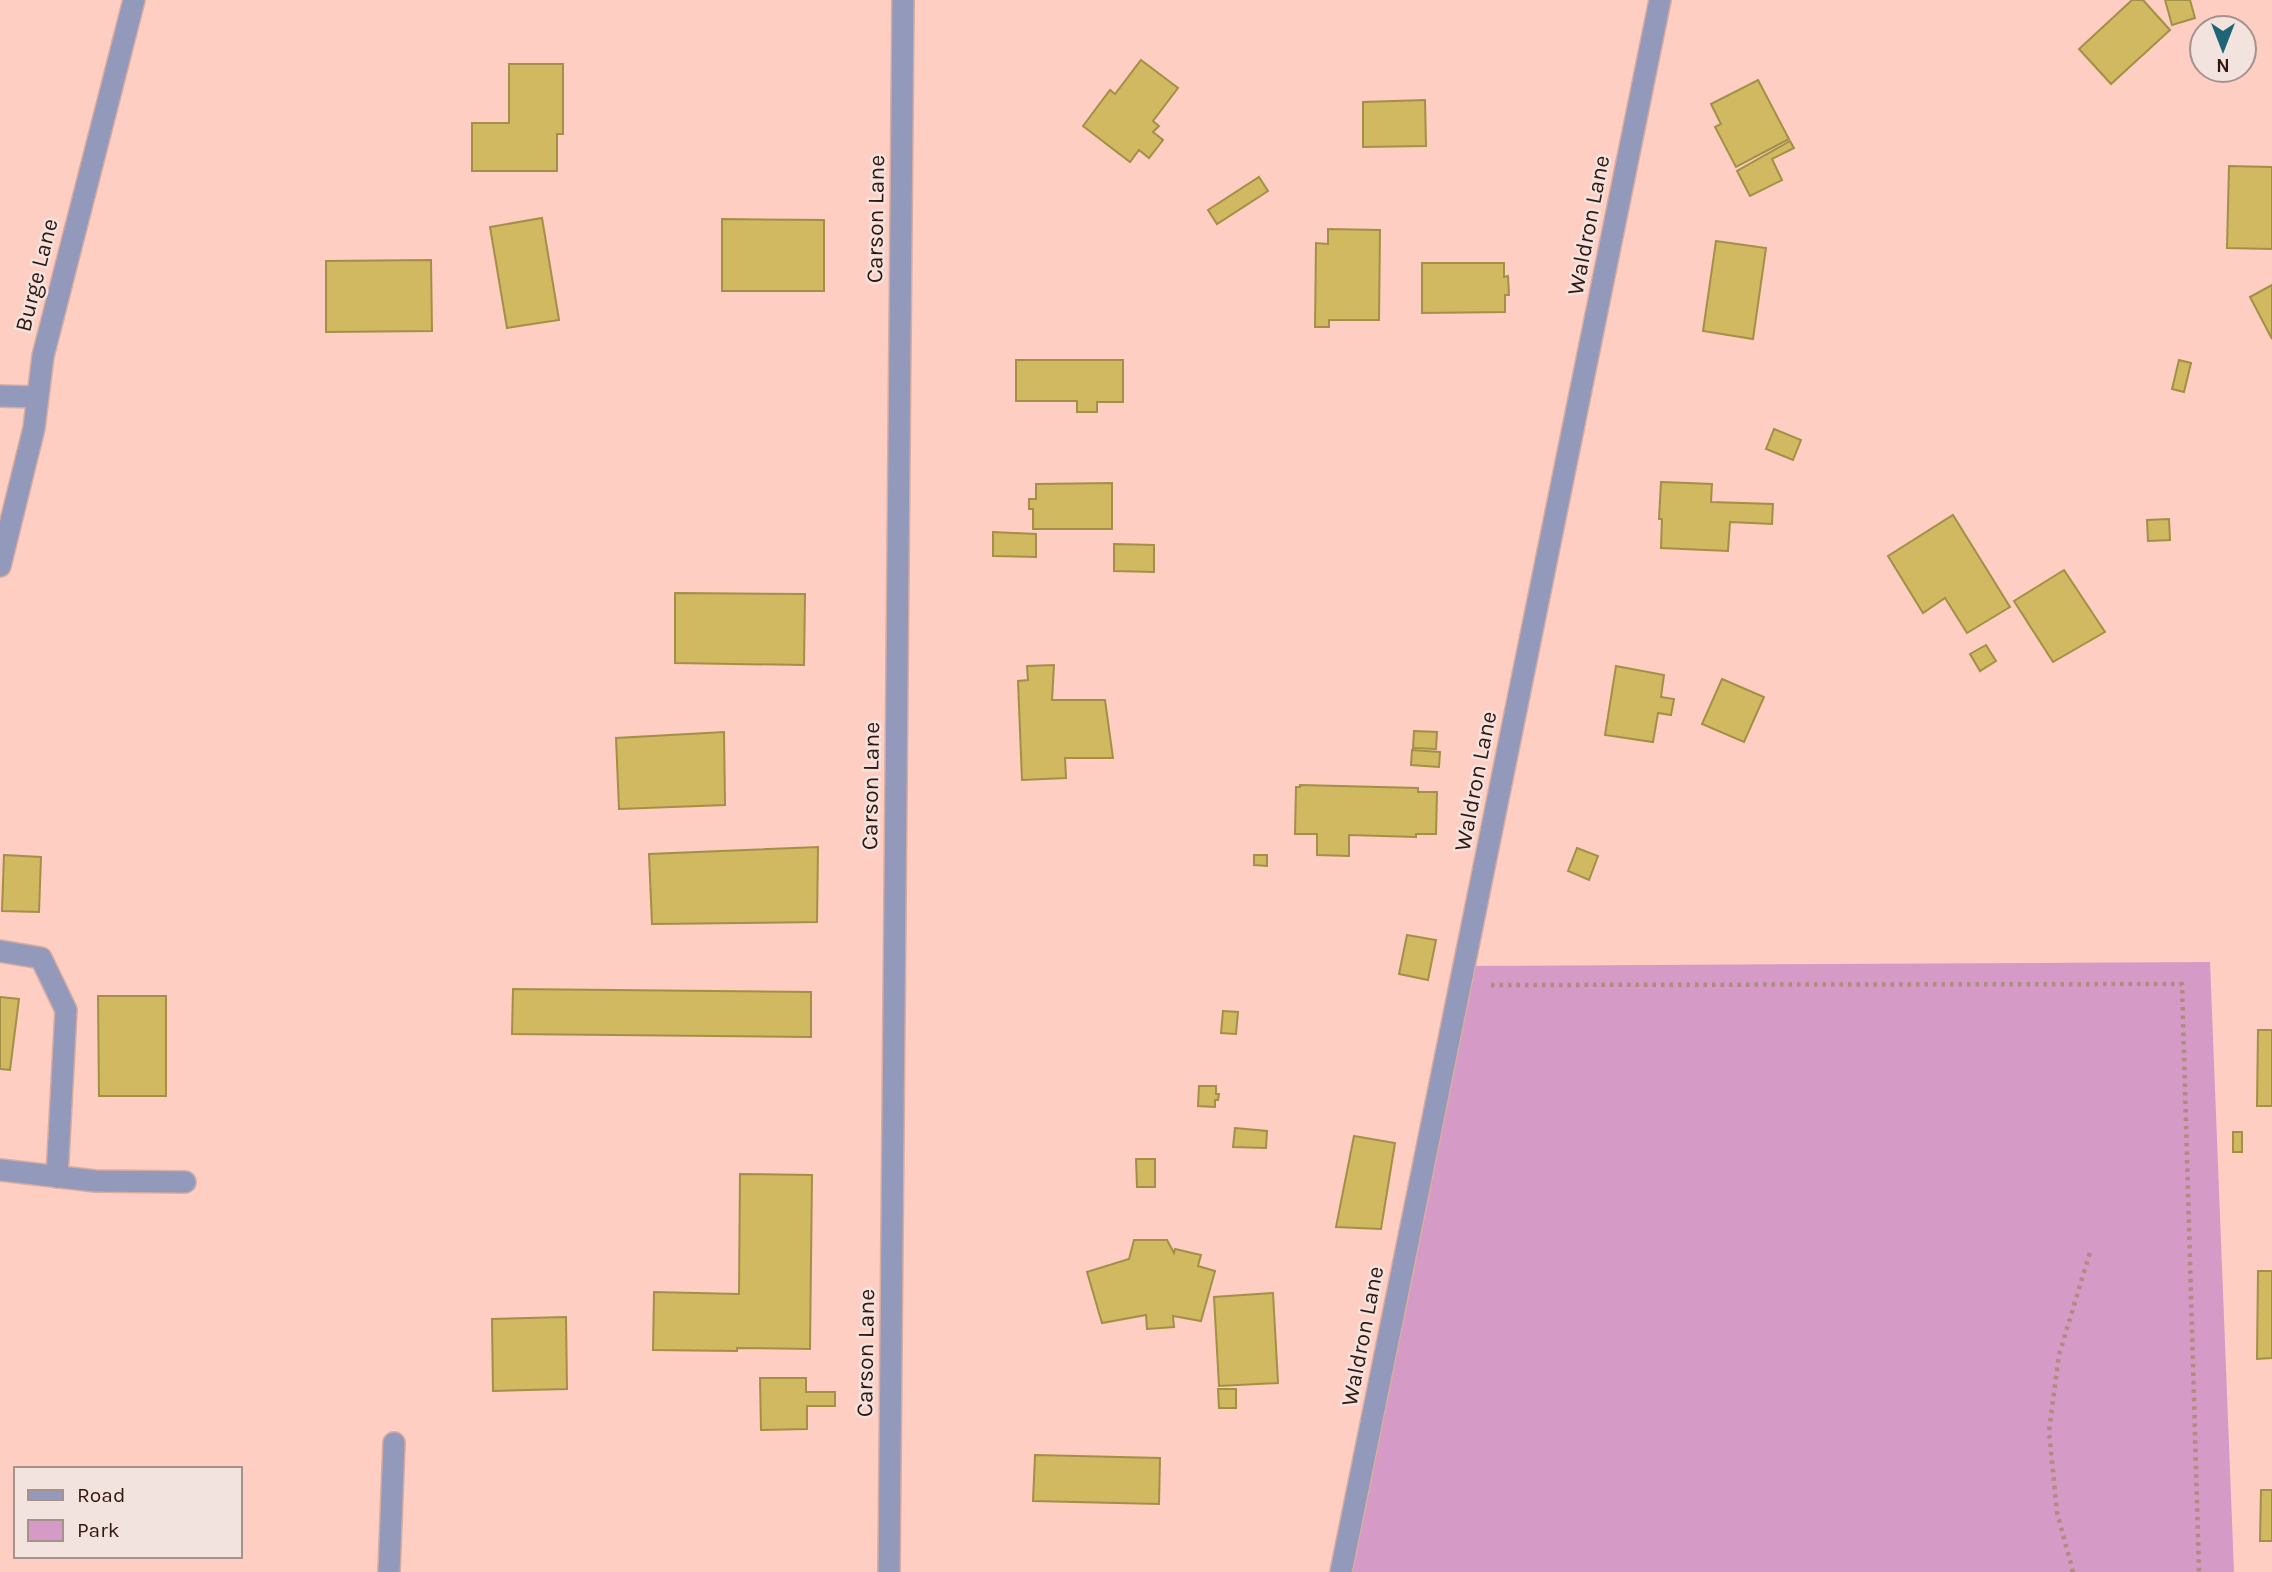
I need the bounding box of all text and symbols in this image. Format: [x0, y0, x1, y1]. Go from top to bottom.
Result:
north arrow [2188, 14, 2258, 84]
text: N [2216, 54, 2230, 76]
street label: Waldron Lane [1562, 153, 1615, 297]
street label: Carson Lane [861, 155, 890, 283]
street label: Burge Lane [9, 216, 64, 334]
street label: Waldron Lane [1449, 709, 1502, 853]
street label: Carson Lane [856, 722, 885, 850]
street label: Waldron Lane [1336, 1264, 1389, 1408]
street label: Carson Lane [851, 1289, 880, 1417]
legend [14, 1467, 242, 1558]
text: Road [77, 1483, 125, 1507]
text: Park [77, 1518, 120, 1542]

